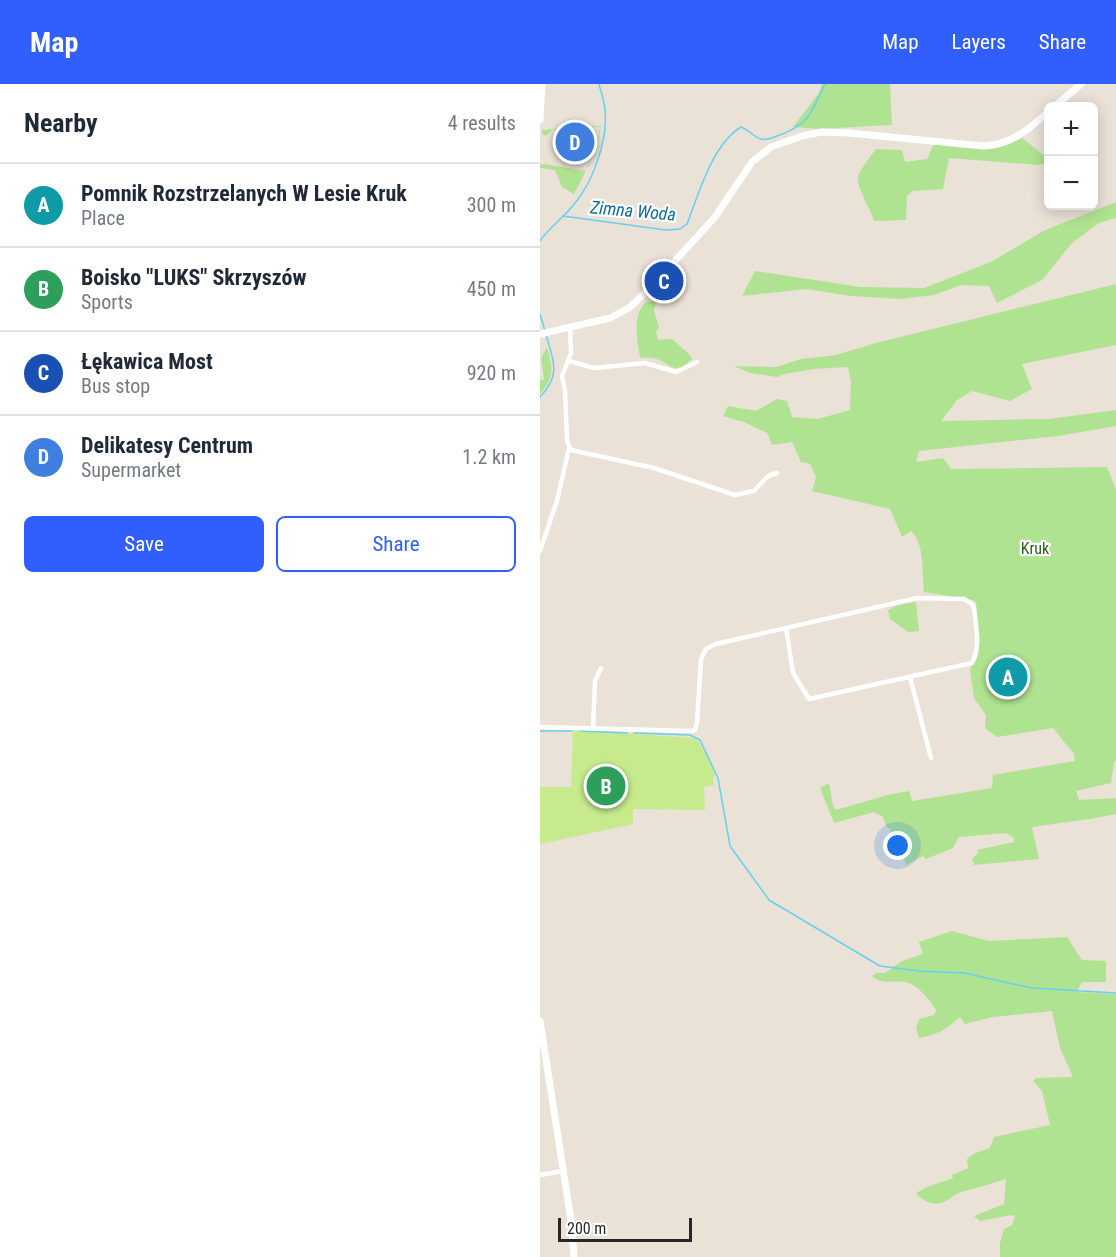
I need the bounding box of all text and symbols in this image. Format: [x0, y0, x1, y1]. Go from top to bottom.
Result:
text: Map [30, 26, 78, 59]
text: Map [882, 30, 919, 54]
text: Layers [952, 30, 1006, 54]
text: Share [1039, 30, 1086, 54]
map controls [1044, 102, 1098, 210]
button: + [1044, 102, 1098, 156]
text: Nearby [24, 108, 98, 138]
text: 4 results [448, 111, 516, 135]
pin: D [555, 120, 594, 164]
button: − [1044, 156, 1098, 210]
text: Pomnik Rozstrzelanych W Lesie Kruk [81, 181, 407, 206]
text: A [38, 193, 49, 217]
text: 300 m [467, 193, 516, 217]
water label: Zimna Woda [588, 196, 677, 225]
text: Place [81, 206, 125, 230]
pin: C [644, 258, 684, 304]
text: Boisko "LUKS" Skrzyszów [81, 265, 306, 290]
text: B [38, 277, 49, 301]
text: 450 m [467, 277, 516, 301]
text: Sports [81, 290, 133, 314]
text: Łękawica Most [81, 349, 213, 374]
text: C [38, 361, 49, 385]
text: 920 m [467, 361, 516, 385]
text: Bus stop [81, 374, 150, 398]
text: Delikatesy Centrum [81, 433, 253, 458]
text: D [38, 445, 49, 469]
text: 1.2 km [462, 445, 516, 469]
text: Supermarket [81, 458, 181, 482]
button: Save [24, 516, 264, 572]
button: Share [276, 516, 516, 572]
park label: Kruk [1021, 539, 1050, 558]
pin: A [988, 654, 1028, 700]
pin: B [586, 764, 626, 808]
your location [883, 831, 912, 860]
scale bar [558, 1215, 692, 1242]
text: 200 m [567, 1219, 606, 1238]

